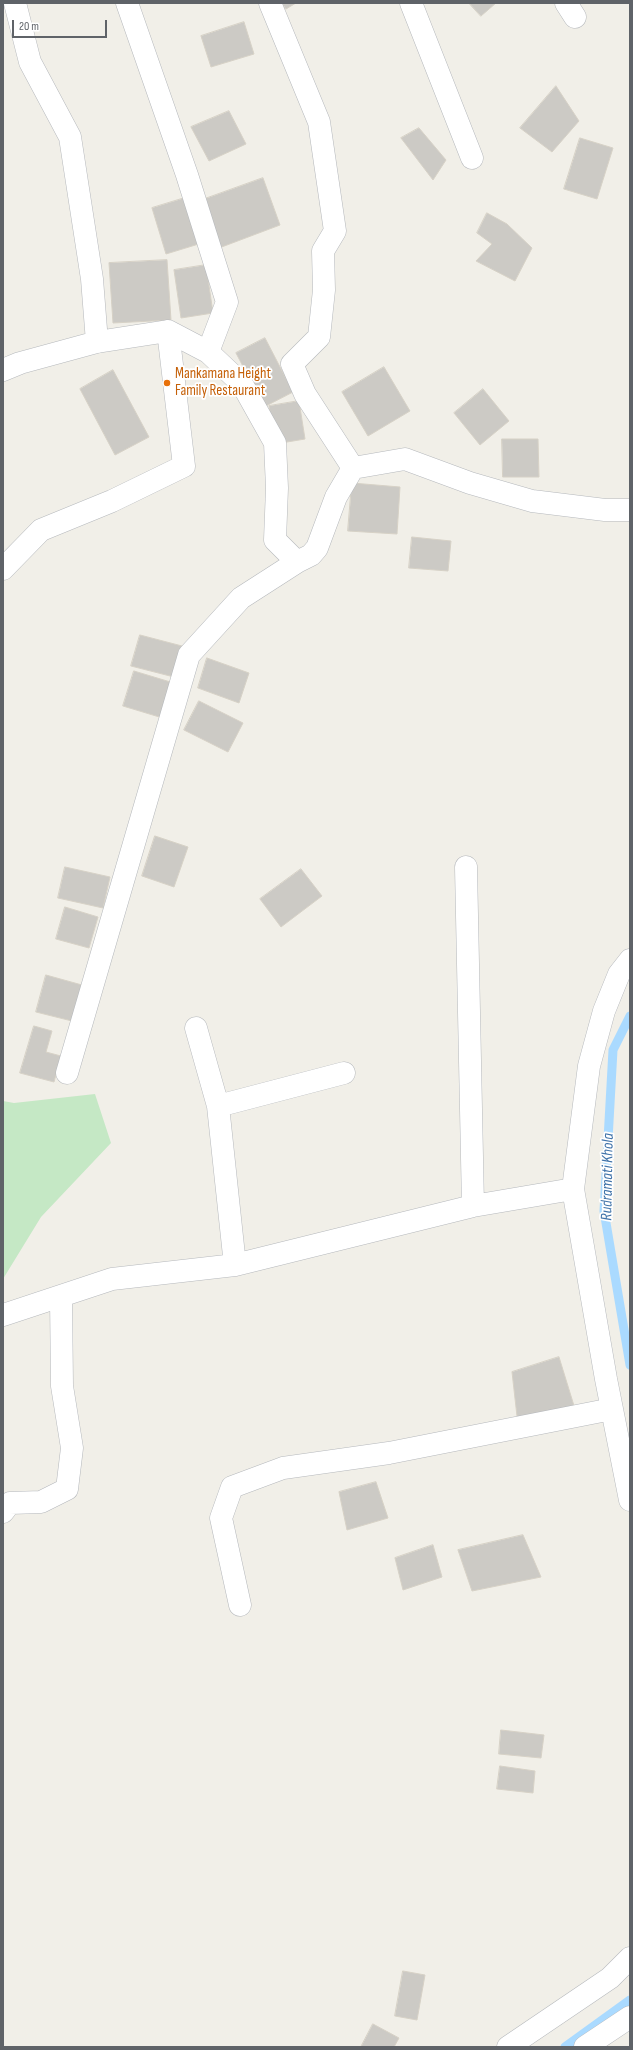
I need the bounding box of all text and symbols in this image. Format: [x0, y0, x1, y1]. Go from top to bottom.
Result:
scale bar [14, 12, 109, 38]
text: 20 m [19, 19, 39, 34]
place label: Mankamana Height Family Restaurant [175, 365, 271, 400]
marker: Mankamana Height Family Restaurant [162, 378, 172, 388]
water label: Rudramati Khola [598, 1133, 618, 1221]

